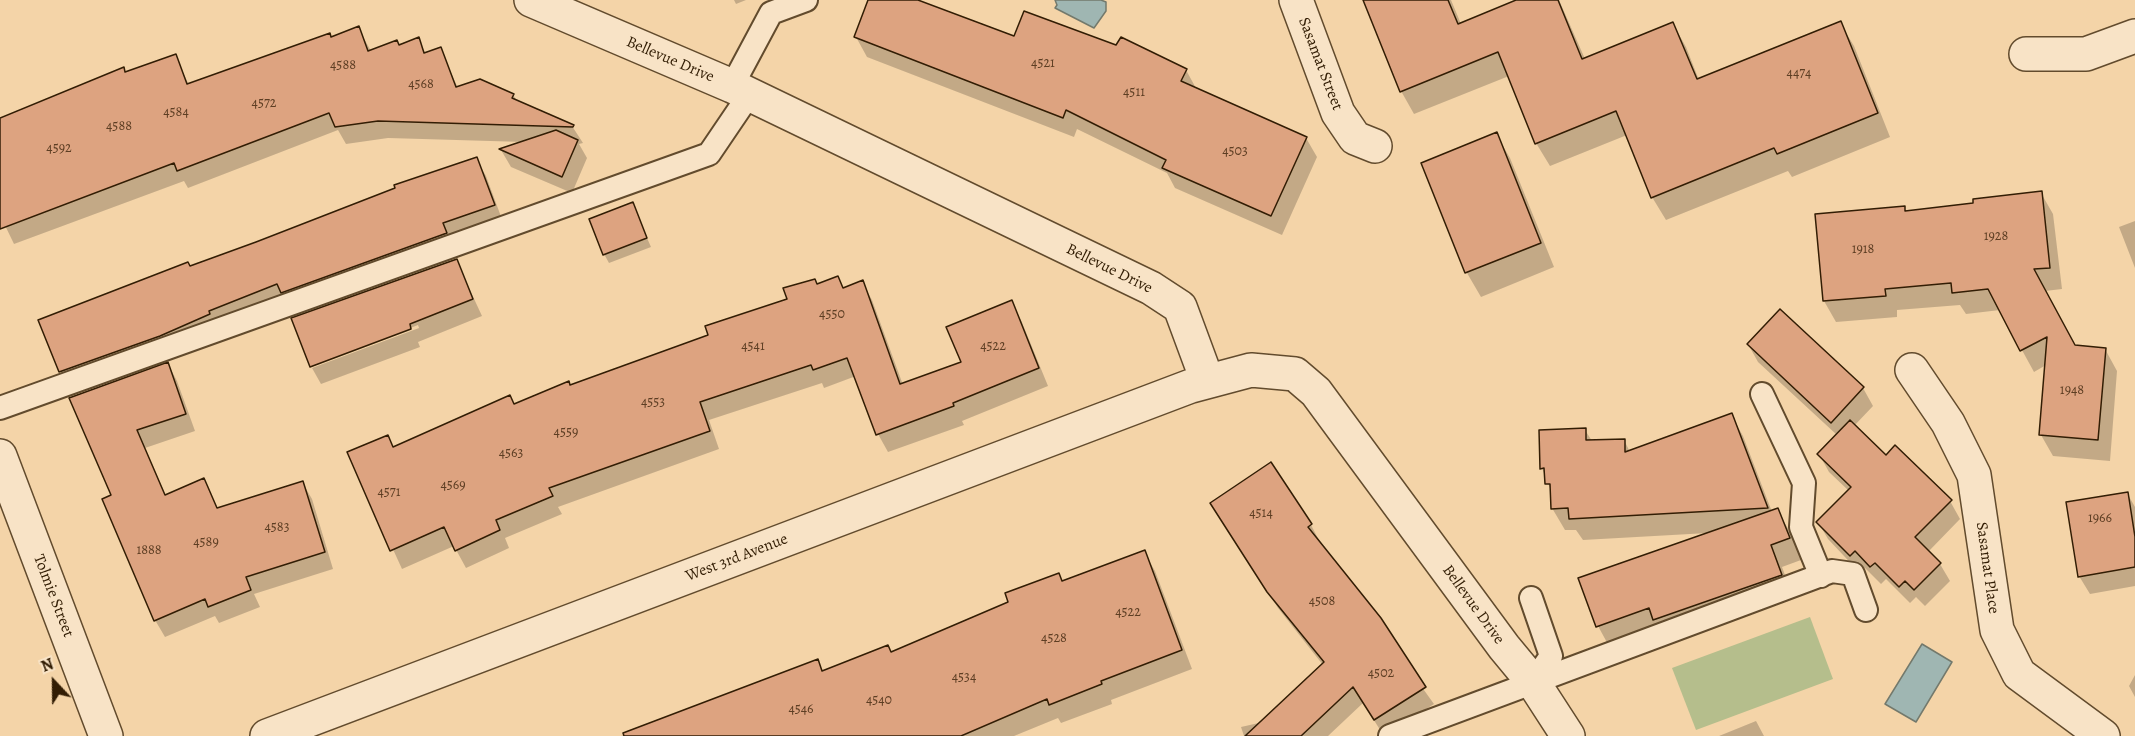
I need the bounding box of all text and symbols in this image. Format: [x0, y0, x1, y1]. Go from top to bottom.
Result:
street label: Sasamat Street [1293, 15, 1347, 113]
street label: Bellevue Drive [623, 33, 717, 87]
house number: 4521 [1031, 56, 1055, 72]
house number: 4588 [330, 58, 356, 74]
house number: 4474 [1787, 66, 1811, 82]
house number: 4568 [408, 77, 434, 93]
house number: 4511 [1123, 85, 1145, 101]
house number: 4572 [252, 96, 276, 112]
house number: 4584 [163, 105, 189, 121]
house number: 4588 [106, 119, 132, 135]
house number: 4592 [46, 141, 72, 157]
house number: 4503 [1222, 144, 1248, 160]
house number: 1928 [1984, 229, 2008, 245]
street label: Bellevue Drive [1063, 240, 1155, 298]
house number: 1918 [1852, 242, 1874, 258]
house number: 4550 [819, 307, 845, 323]
house number: 4541 [741, 339, 765, 355]
house number: 4522 [980, 339, 1006, 355]
house number: 1948 [2060, 383, 2084, 399]
house number: 4553 [641, 395, 665, 411]
house number: 4559 [554, 425, 578, 441]
house number: 4563 [499, 446, 523, 462]
house number: 4569 [440, 478, 466, 494]
house number: 4571 [377, 485, 401, 501]
house number: 4514 [1249, 506, 1273, 522]
house number: 1966 [2088, 511, 2112, 527]
house number: 4583 [265, 520, 289, 536]
street label: Sasamat Place [1971, 521, 2003, 615]
street label: West 3rd Avenue [683, 530, 791, 586]
house number: 4589 [193, 535, 219, 551]
house number: 1888 [136, 543, 162, 559]
street label: Tolmie Street [28, 552, 78, 640]
street label: Bellevue Drive [1438, 562, 1508, 648]
house number: 4508 [1309, 594, 1335, 610]
house number: 4522 [1115, 605, 1141, 621]
house number: 4528 [1041, 631, 1067, 647]
north arrow [24, 652, 84, 712]
text: N [38, 653, 57, 678]
house number: 4502 [1368, 666, 1394, 682]
house number: 4534 [952, 670, 976, 686]
house number: 4540 [866, 693, 892, 709]
house number: 4546 [788, 702, 814, 718]

